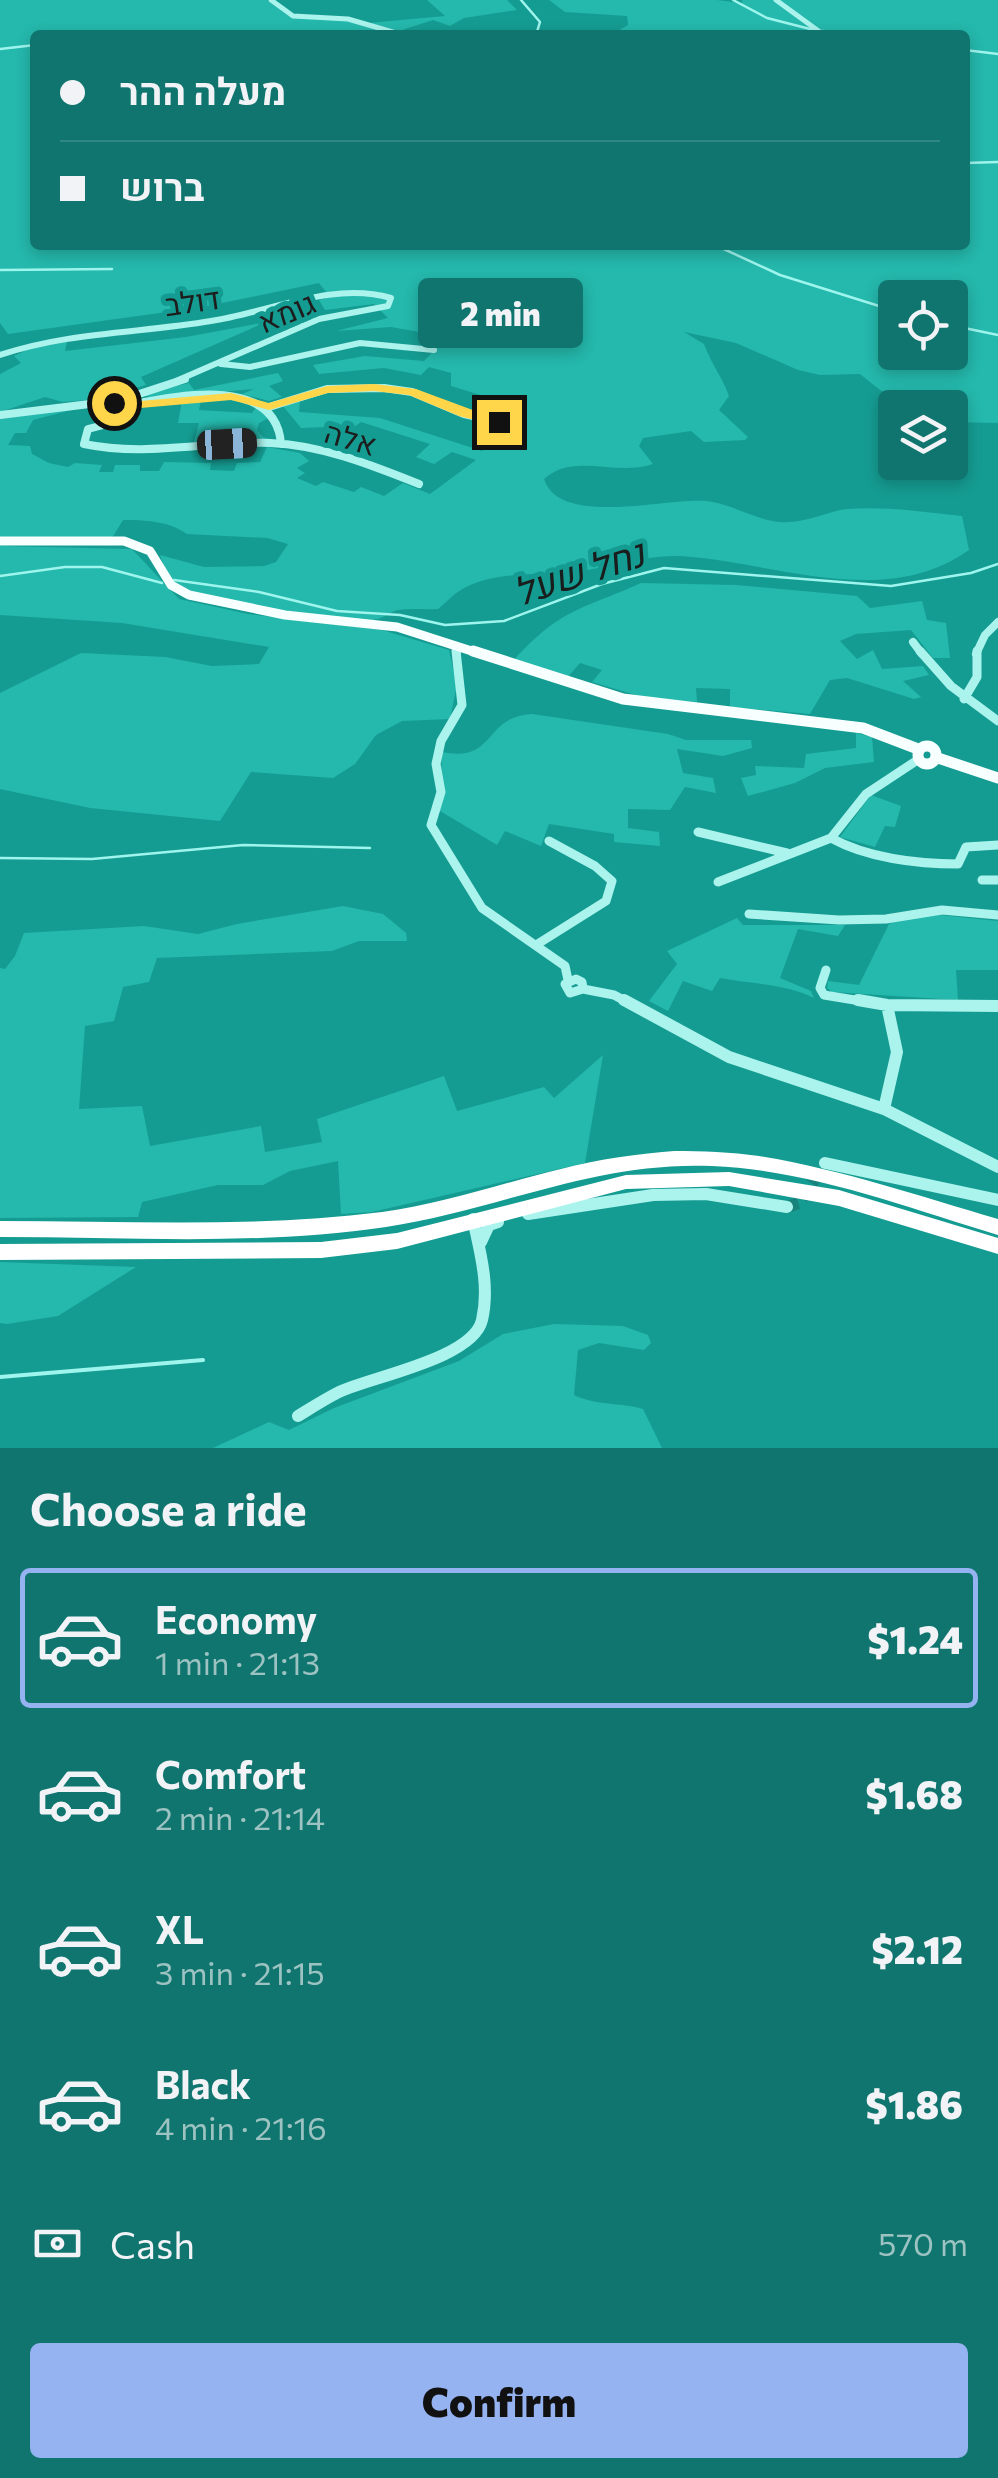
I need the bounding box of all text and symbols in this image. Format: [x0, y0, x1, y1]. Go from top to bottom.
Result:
text: מעלה ההר [120, 66, 286, 113]
text: ברוש [120, 162, 204, 209]
callout: 2 min [416, 277, 582, 347]
street label: דולב [162, 278, 222, 322]
map controls [878, 280, 968, 480]
button: locate [878, 280, 968, 370]
street label: גומא [252, 282, 320, 340]
text: 2 min [460, 293, 541, 333]
route start [92, 381, 137, 426]
button: layers [878, 390, 968, 480]
route end [477, 400, 522, 445]
street label: אלה [321, 412, 381, 462]
car [196, 427, 258, 461]
water label: נחל שעל [506, 527, 652, 614]
text: Choose a ride [30, 1480, 307, 1535]
icon: car [35, 1593, 125, 1683]
text: Economy [155, 1595, 317, 1642]
text: $1.24 [867, 1615, 963, 1662]
text: 1 min · 21:13 [155, 1642, 320, 1682]
icon: car [35, 1748, 125, 1838]
text: Comfort [155, 1750, 306, 1797]
text: $1.68 [866, 1770, 963, 1817]
text: 2 min · 21:14 [155, 1797, 325, 1837]
icon: car [35, 1903, 125, 1993]
text: XL [155, 1905, 204, 1952]
text: $2.12 [871, 1925, 963, 1972]
text: 3 min · 21:15 [155, 1952, 325, 1992]
icon: car [35, 2058, 125, 2148]
text: Black [155, 2060, 251, 2107]
text: $1.86 [866, 2080, 963, 2127]
text: 4 min · 21:16 [155, 2107, 327, 2147]
icon: cash [30, 2216, 85, 2271]
text: Cash [110, 2220, 195, 2267]
text: 570 m [878, 2223, 968, 2263]
button: Confirm [30, 2343, 968, 2458]

